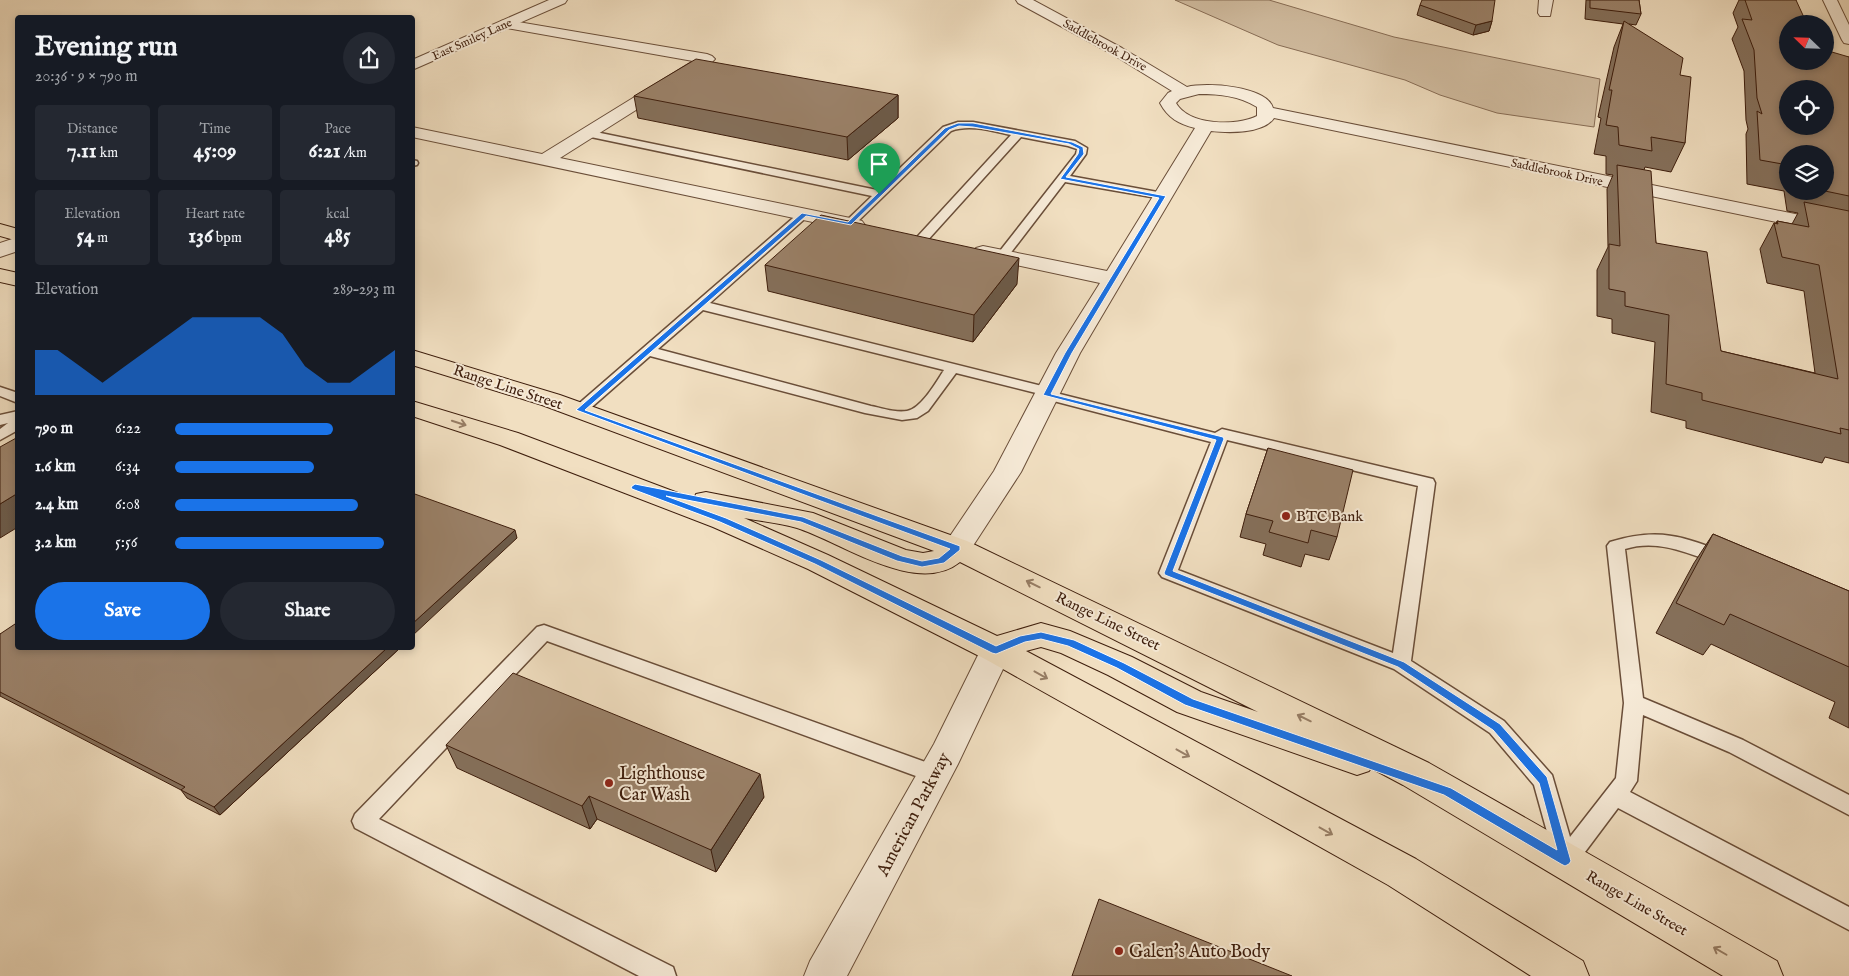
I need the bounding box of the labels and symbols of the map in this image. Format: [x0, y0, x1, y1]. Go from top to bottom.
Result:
street label: East Smiley Lane [430, 15, 515, 64]
north arrow [1779, 15, 1834, 70]
street label: Saddlebrook Drive [1060, 16, 1150, 75]
pin [858, 143, 900, 194]
street label: Saddlebrook Drive [1510, 155, 1605, 190]
street label: Range Line Street [451, 361, 565, 414]
one-way arrow [451, 419, 466, 428]
place label: BTC Bank [1296, 507, 1364, 526]
marker: BTC Bank [1280, 510, 1292, 522]
one-way arrow [1026, 578, 1041, 588]
street label: Range Line Street [1052, 588, 1163, 655]
one-way arrow [1033, 670, 1048, 680]
one-way arrow [1297, 713, 1312, 722]
one-way arrow [1176, 748, 1191, 758]
street label: American Parkway [872, 749, 957, 881]
place label: Lighthouse Car Wash [619, 763, 705, 807]
marker: Lighthouse Car Wash [603, 777, 615, 789]
one-way arrow [1318, 826, 1333, 836]
street label: Range Line Street [1583, 867, 1691, 940]
place label: Galen's Auto Body [1129, 941, 1270, 964]
marker: Galen's Auto Body [1113, 945, 1125, 957]
one-way arrow [1714, 946, 1728, 956]

